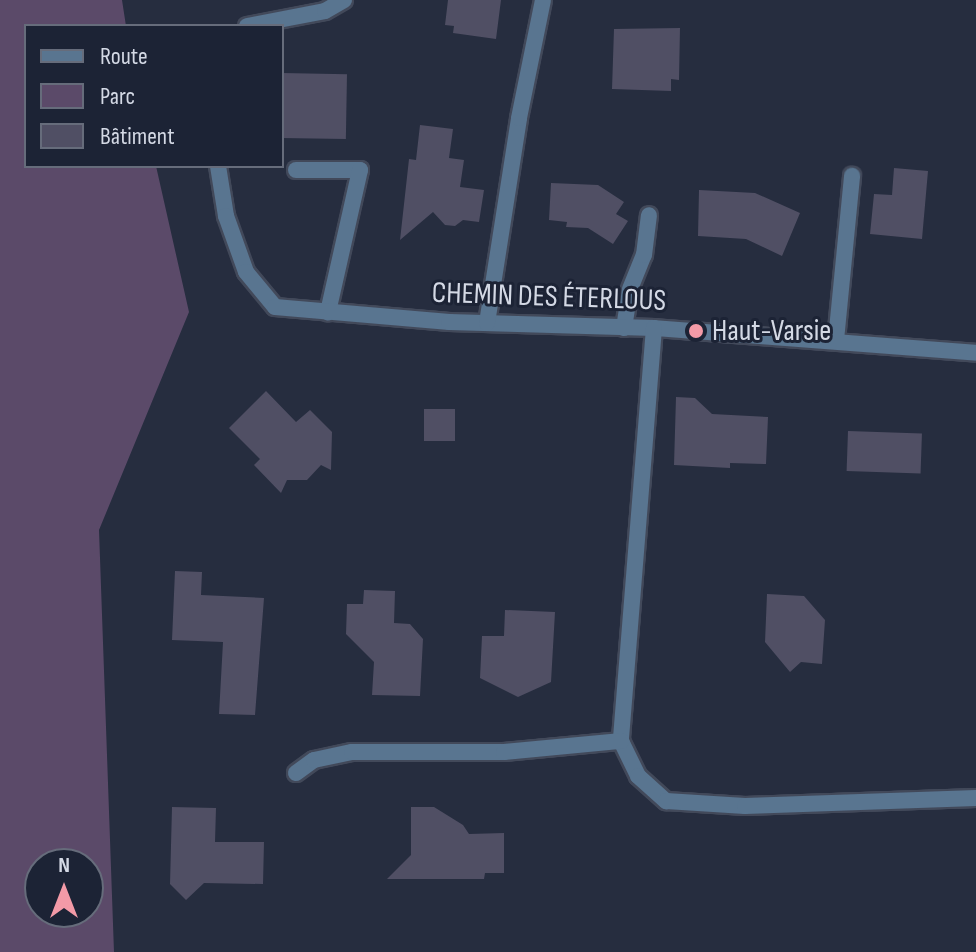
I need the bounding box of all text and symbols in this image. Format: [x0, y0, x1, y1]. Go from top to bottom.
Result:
legend [24, 24, 284, 168]
text: Route [100, 42, 148, 71]
text: Parc [100, 82, 135, 111]
text: Bâtiment [100, 122, 175, 151]
street label: CHEMIN DES ÉTERLOUS [431, 275, 667, 319]
place label: Haut-Varsie [712, 313, 831, 349]
marker: Haut-Varsie [687, 322, 705, 340]
north arrow [24, 848, 104, 928]
text: N [58, 852, 70, 879]

